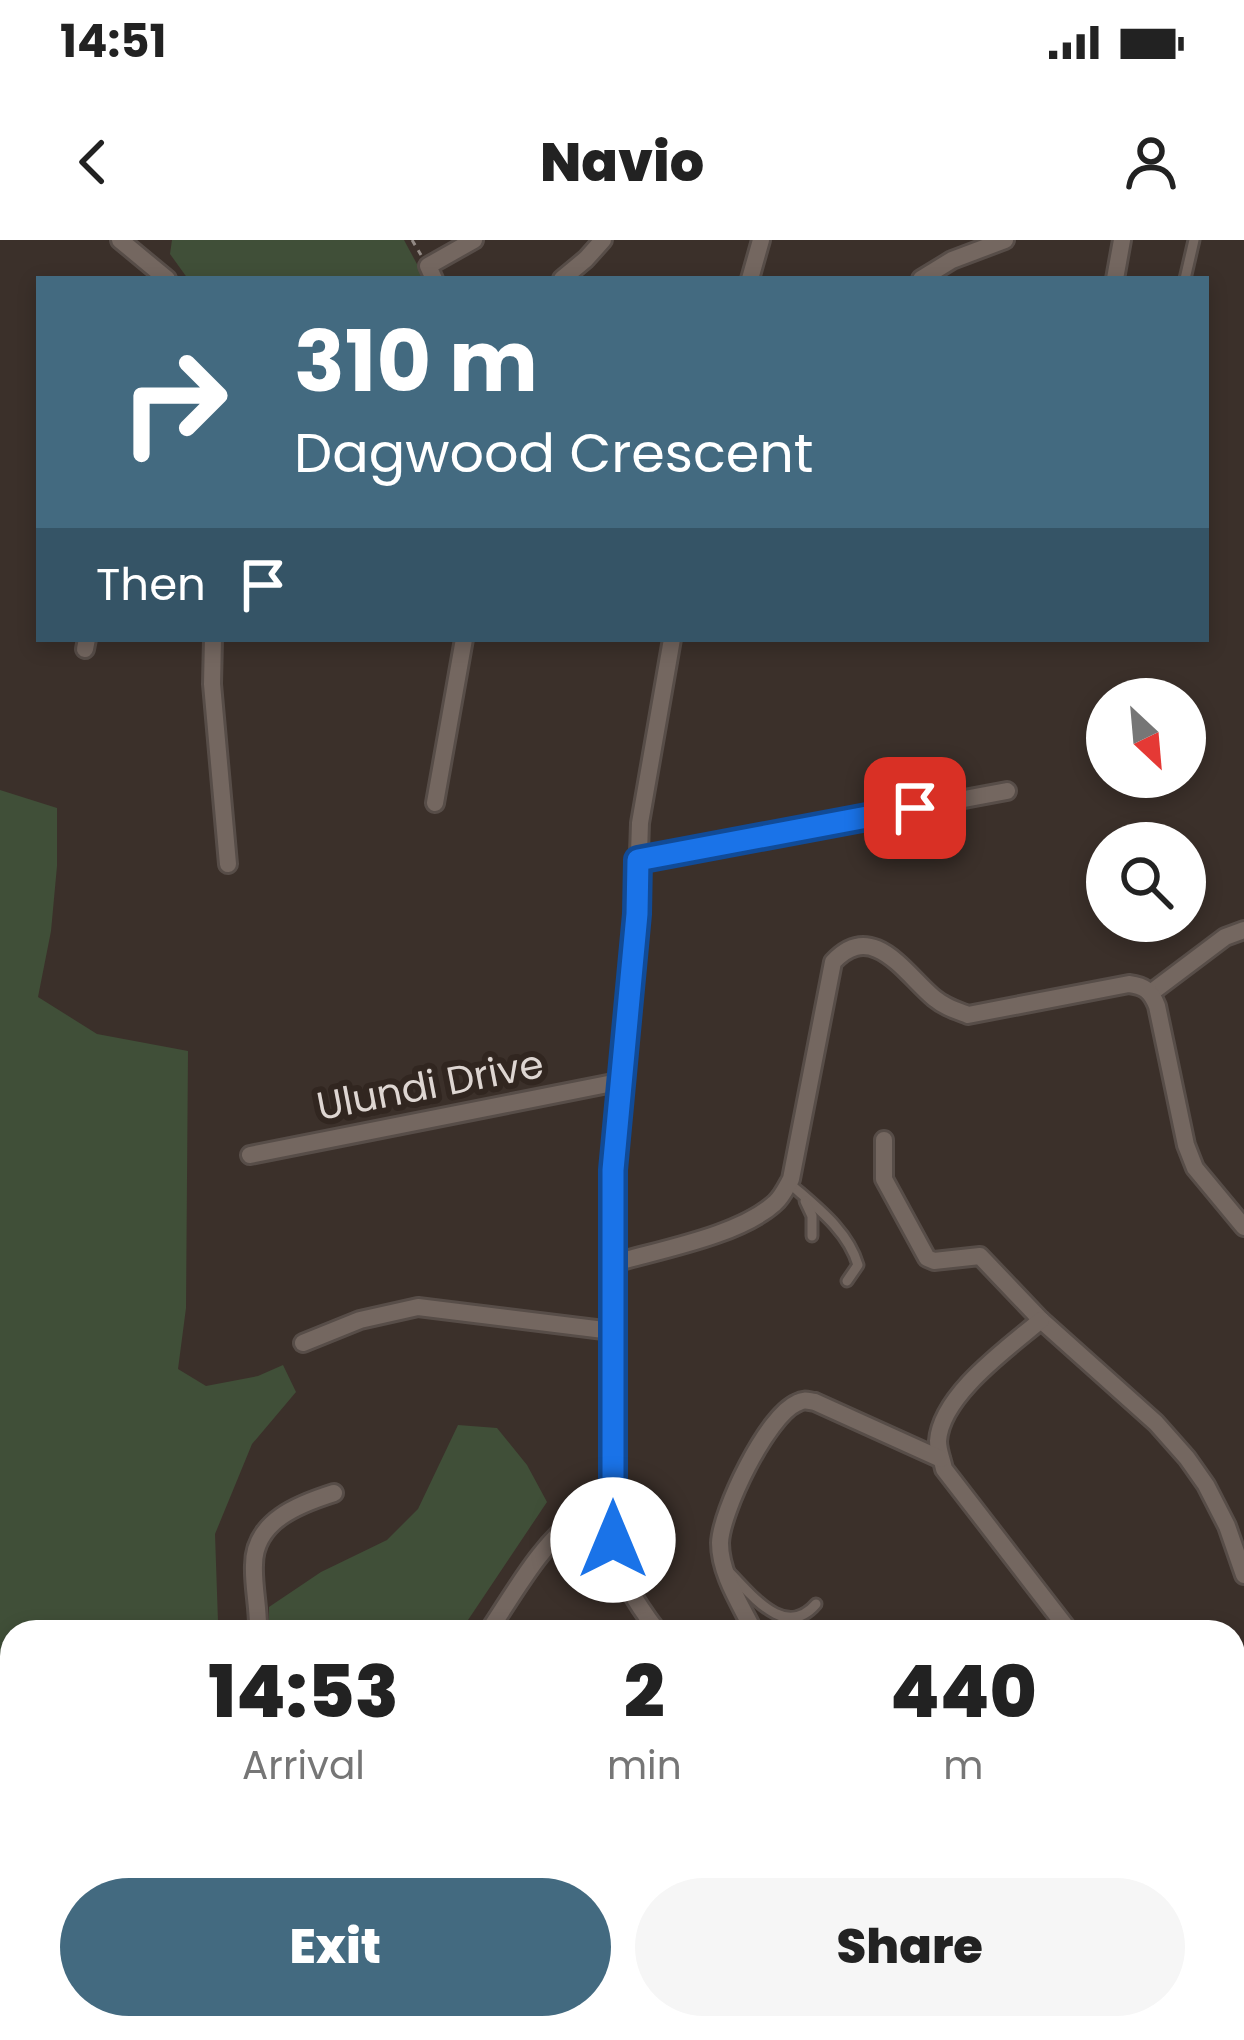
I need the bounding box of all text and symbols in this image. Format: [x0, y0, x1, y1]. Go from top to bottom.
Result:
text: 14:51 [60, 10, 166, 73]
text: Navio [540, 124, 704, 200]
icon: back [60, 129, 126, 195]
icon: person [1118, 129, 1184, 195]
text: 310 m [294, 303, 538, 420]
icon: right [96, 324, 252, 480]
text: Dagwood Crescent [294, 415, 813, 491]
icon: arrive [230, 552, 296, 618]
text: Then [96, 553, 206, 616]
north arrow [1086, 678, 1206, 798]
map controls [1086, 678, 1206, 942]
pin [864, 757, 966, 859]
icon: arrive [882, 775, 948, 841]
button: search [1086, 822, 1206, 942]
street label: Ulundi Drive [312, 1036, 548, 1134]
position arrow [550, 1477, 676, 1603]
text: 14:53 [208, 1641, 399, 1742]
text: 2 [624, 1641, 665, 1742]
text: 440 [890, 1641, 1037, 1742]
text: Arrival [242, 1738, 365, 1793]
text: min [607, 1738, 682, 1793]
text: m [943, 1738, 983, 1793]
button: Exit [60, 1878, 611, 2016]
button: Share [635, 1878, 1185, 2016]

